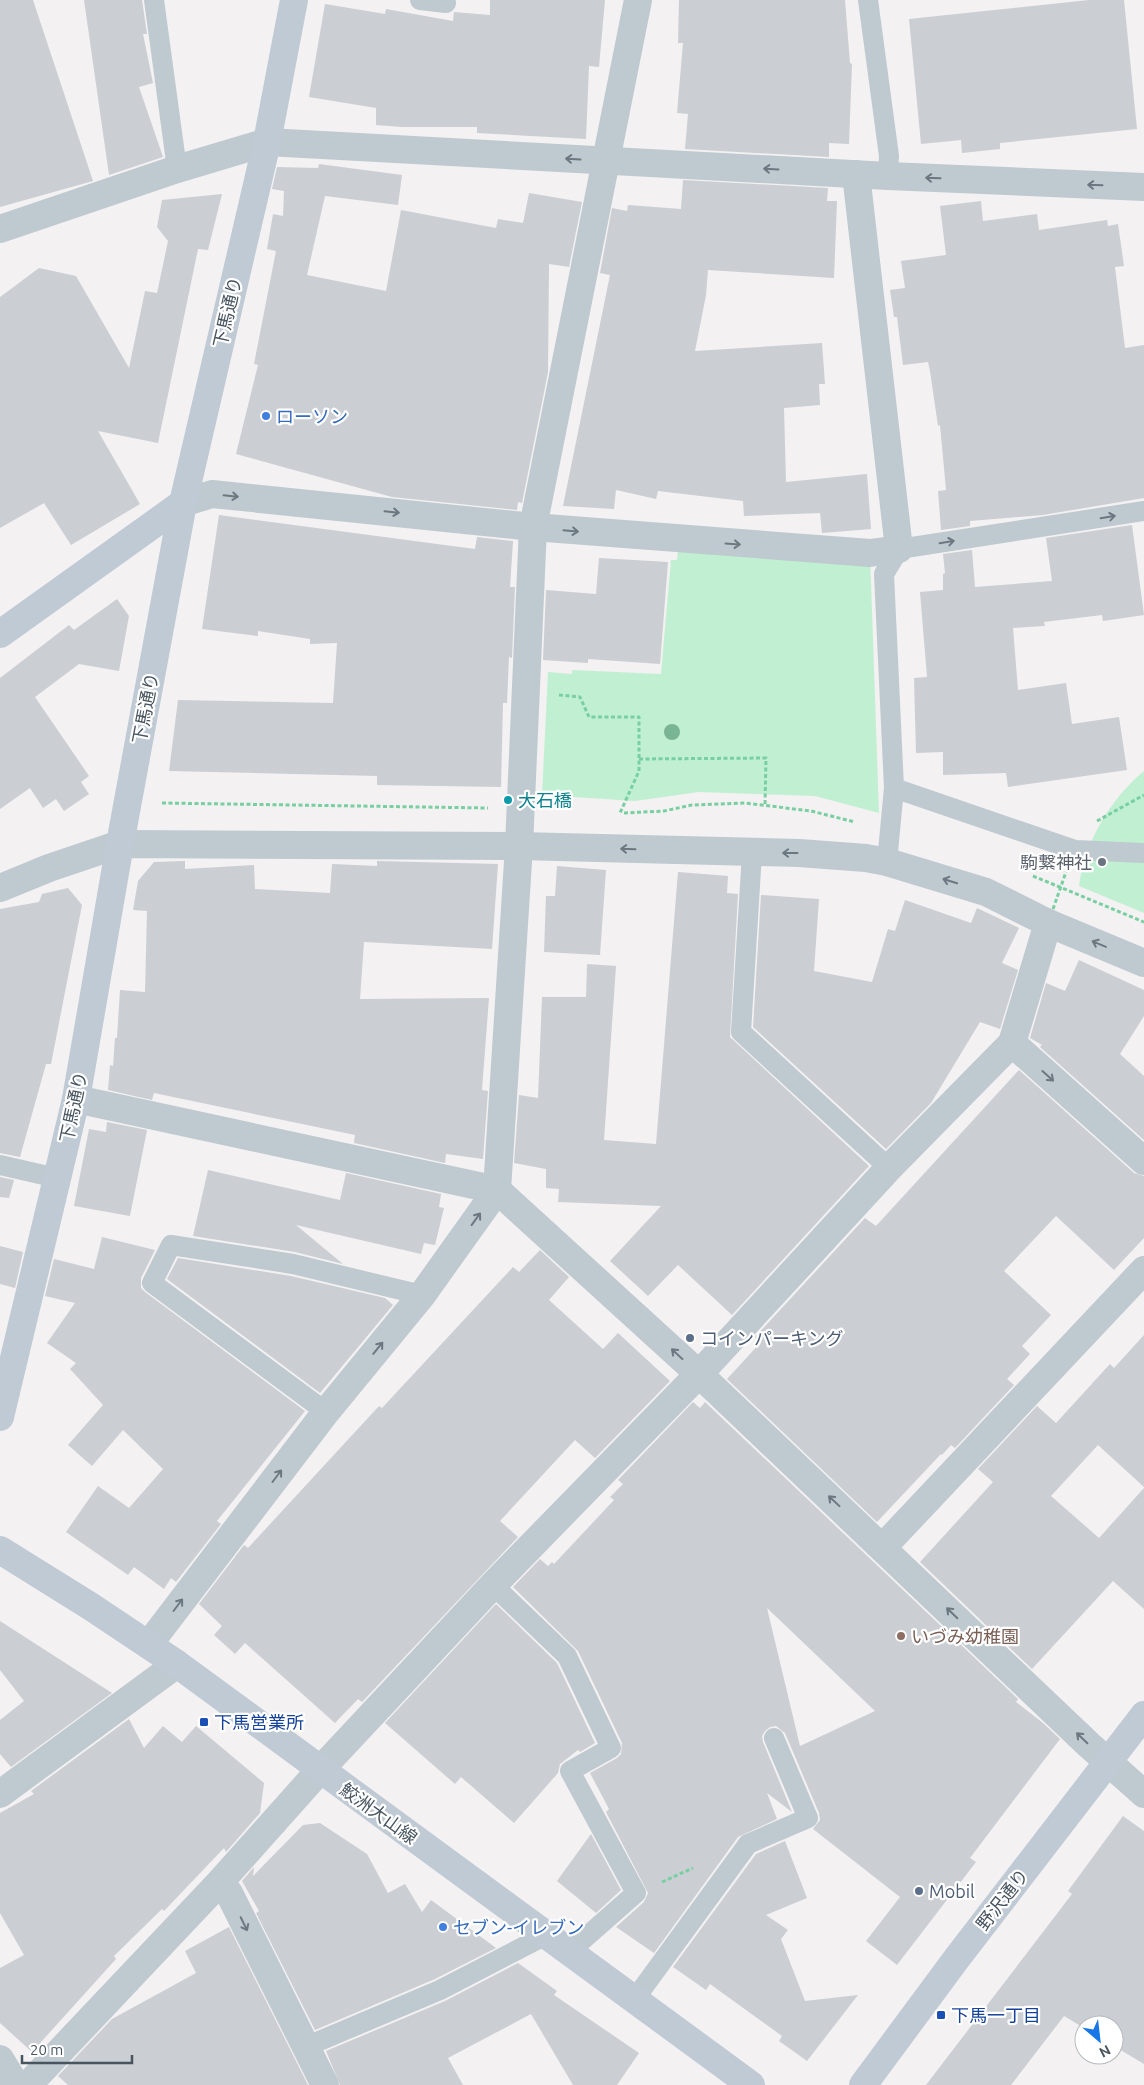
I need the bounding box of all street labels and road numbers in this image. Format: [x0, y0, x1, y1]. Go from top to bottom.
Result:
street label: 下馬通り [209, 275, 245, 349]
street label: 下馬通り [128, 671, 162, 745]
street label: 下馬通り [56, 1070, 90, 1144]
street label: 鮫洲大山線 [337, 1778, 421, 1848]
street label: 野沢通り [972, 1864, 1032, 1934]

